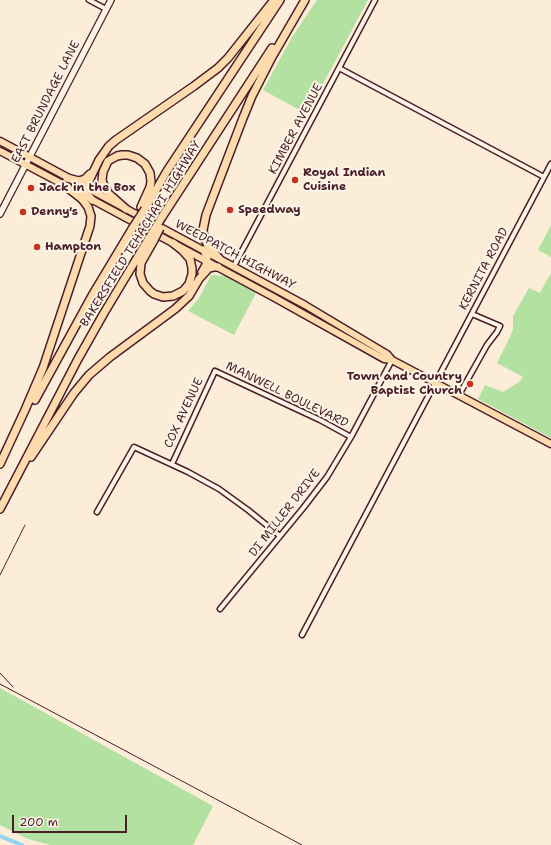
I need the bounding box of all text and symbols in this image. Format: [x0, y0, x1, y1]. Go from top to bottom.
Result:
street label: EAST BRUNDAGE LANE [9, 38, 83, 166]
street label: KIMBER AVENUE [266, 81, 326, 177]
street label: BAKERSFIELD TEHACHAPI HIGHWAY [78, 138, 204, 330]
place label: Royal Indian Cuisine [303, 166, 385, 194]
marker: Royal Indian Cuisine [290, 175, 300, 185]
place label: Jack in the Box [39, 181, 136, 195]
marker: Jack in the Box [26, 183, 36, 193]
place label: Speedway [238, 203, 301, 217]
place label: Denny's [31, 205, 78, 219]
marker: Speedway [225, 205, 235, 215]
marker: Denny's [18, 207, 28, 217]
street label: WEEDPATCH HIGHWAY [172, 217, 298, 293]
street label: KERNITA ROAD [456, 225, 512, 313]
place label: Hampton [45, 240, 101, 254]
marker: Hampton [32, 242, 42, 252]
street label: MANWELL BOULEVARD [223, 359, 351, 431]
place label: Town and Country Baptist Church [347, 370, 462, 398]
street label: COX AVENUE [161, 376, 207, 450]
marker: Town and Country Baptist Church [465, 379, 475, 389]
street label: DI MILLER DRIVE [246, 466, 324, 560]
scale bar [14, 807, 129, 833]
text: 200 m [19, 814, 58, 830]

